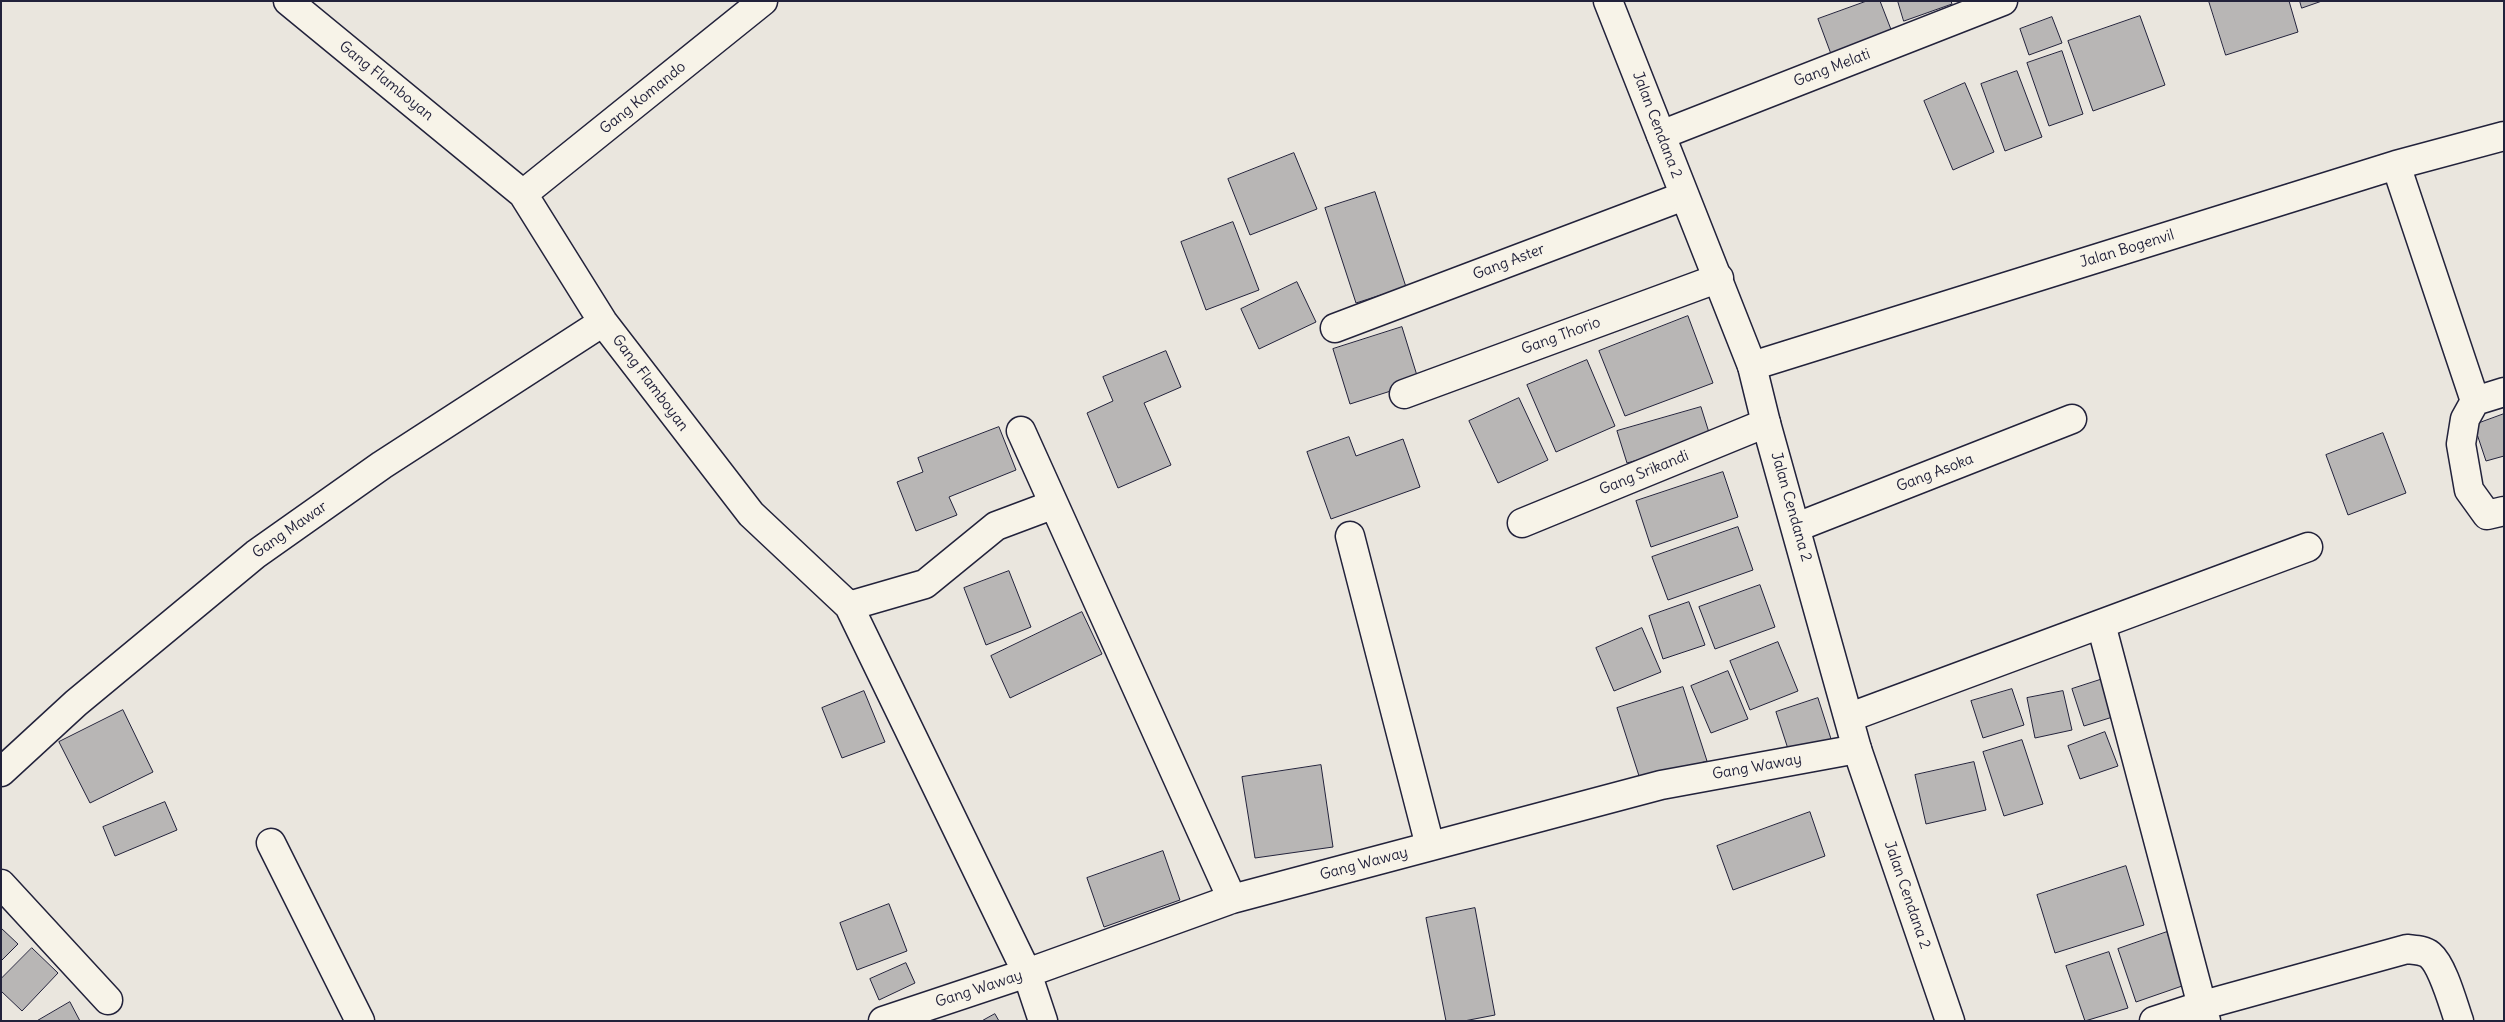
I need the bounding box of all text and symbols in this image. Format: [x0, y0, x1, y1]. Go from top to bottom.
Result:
street label: Gang Flamboyan [335, 37, 437, 125]
street label: Gang Melati [1791, 45, 1873, 91]
street label: Gang Komando [596, 58, 690, 138]
street label: Jalan Cendana 2 [1628, 69, 1686, 181]
street label: Jalan Bogenvil [2078, 226, 2176, 272]
street label: Gang Aster [1470, 240, 1548, 284]
street label: Gang Thorio [1519, 313, 1603, 359]
street label: Gang Flamboyan [608, 331, 692, 435]
street label: Gang Srikandi [1597, 447, 1691, 499]
street label: Jalan Cendana 2 [1767, 450, 1815, 564]
street label: Gang Asoka [1894, 450, 1976, 496]
street label: Gang Mawar [249, 498, 331, 562]
street label: Gang Waway [1711, 750, 1803, 784]
street label: Jalan Cendana 2 [1880, 839, 1934, 951]
street label: Gang Waway [1318, 844, 1410, 884]
street label: Gang Waway [933, 966, 1025, 1012]

